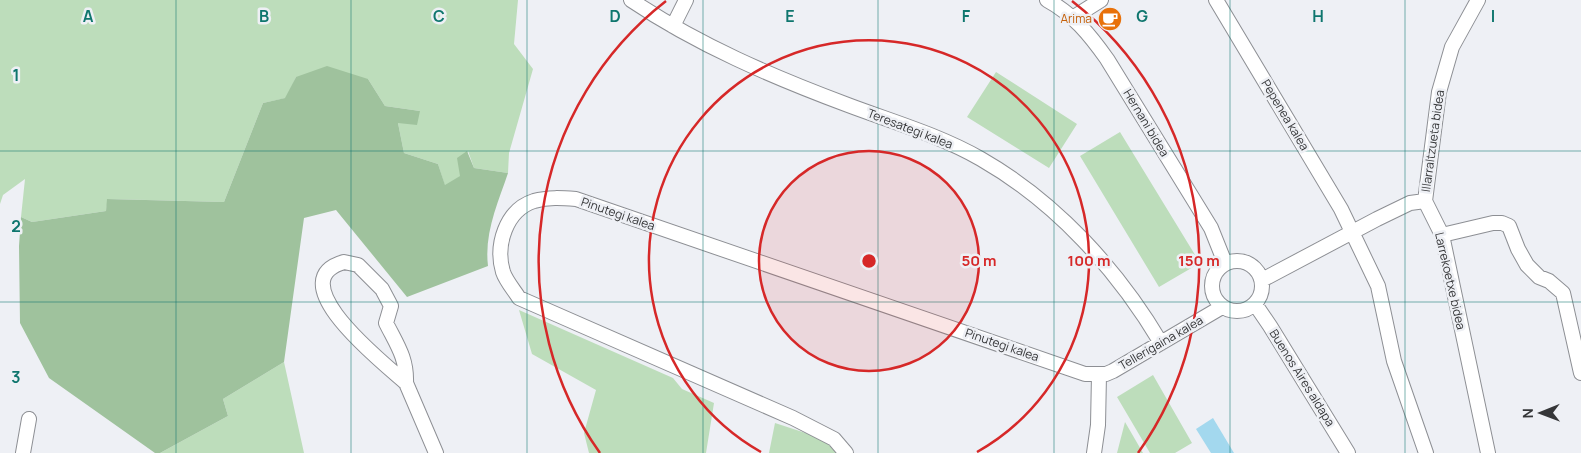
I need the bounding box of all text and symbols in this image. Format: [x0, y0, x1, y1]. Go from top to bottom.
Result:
text: A [83, 5, 94, 27]
text: B [259, 5, 269, 27]
text: C [433, 5, 445, 27]
text: D [609, 5, 621, 27]
text: E [785, 5, 795, 27]
text: F [962, 5, 971, 27]
text: G [1136, 5, 1148, 27]
text: H [1312, 5, 1324, 27]
text: I [1491, 5, 1495, 27]
cafe icon: Arima [1097, 6, 1123, 32]
place label: Arima [1060, 10, 1092, 27]
text: 1 [12, 64, 20, 86]
street label: Pepenea kalea [1258, 76, 1313, 153]
street label: Hernani bidea [1120, 86, 1173, 160]
street label: Illarraltzueta bidea [1417, 89, 1448, 193]
street label: Teresategi kalea [865, 104, 955, 153]
street label: Pinutegi kalea [579, 193, 657, 234]
text: 2 [11, 215, 21, 237]
street label: Larrekoetxe bidea [1431, 231, 1470, 331]
text: 50 m [961, 250, 997, 271]
text: 100 m [1068, 250, 1110, 271]
text: 150 m [1178, 250, 1220, 271]
centre of rings [860, 252, 878, 270]
street label: Tellerigaina kalea [1115, 312, 1206, 374]
street label: Pinutegi kalea [963, 324, 1041, 365]
street label: Buenos Aires aldapa [1266, 326, 1339, 430]
text: 3 [11, 366, 21, 388]
north arrow [1516, 388, 1566, 438]
text: N [1518, 408, 1537, 418]

